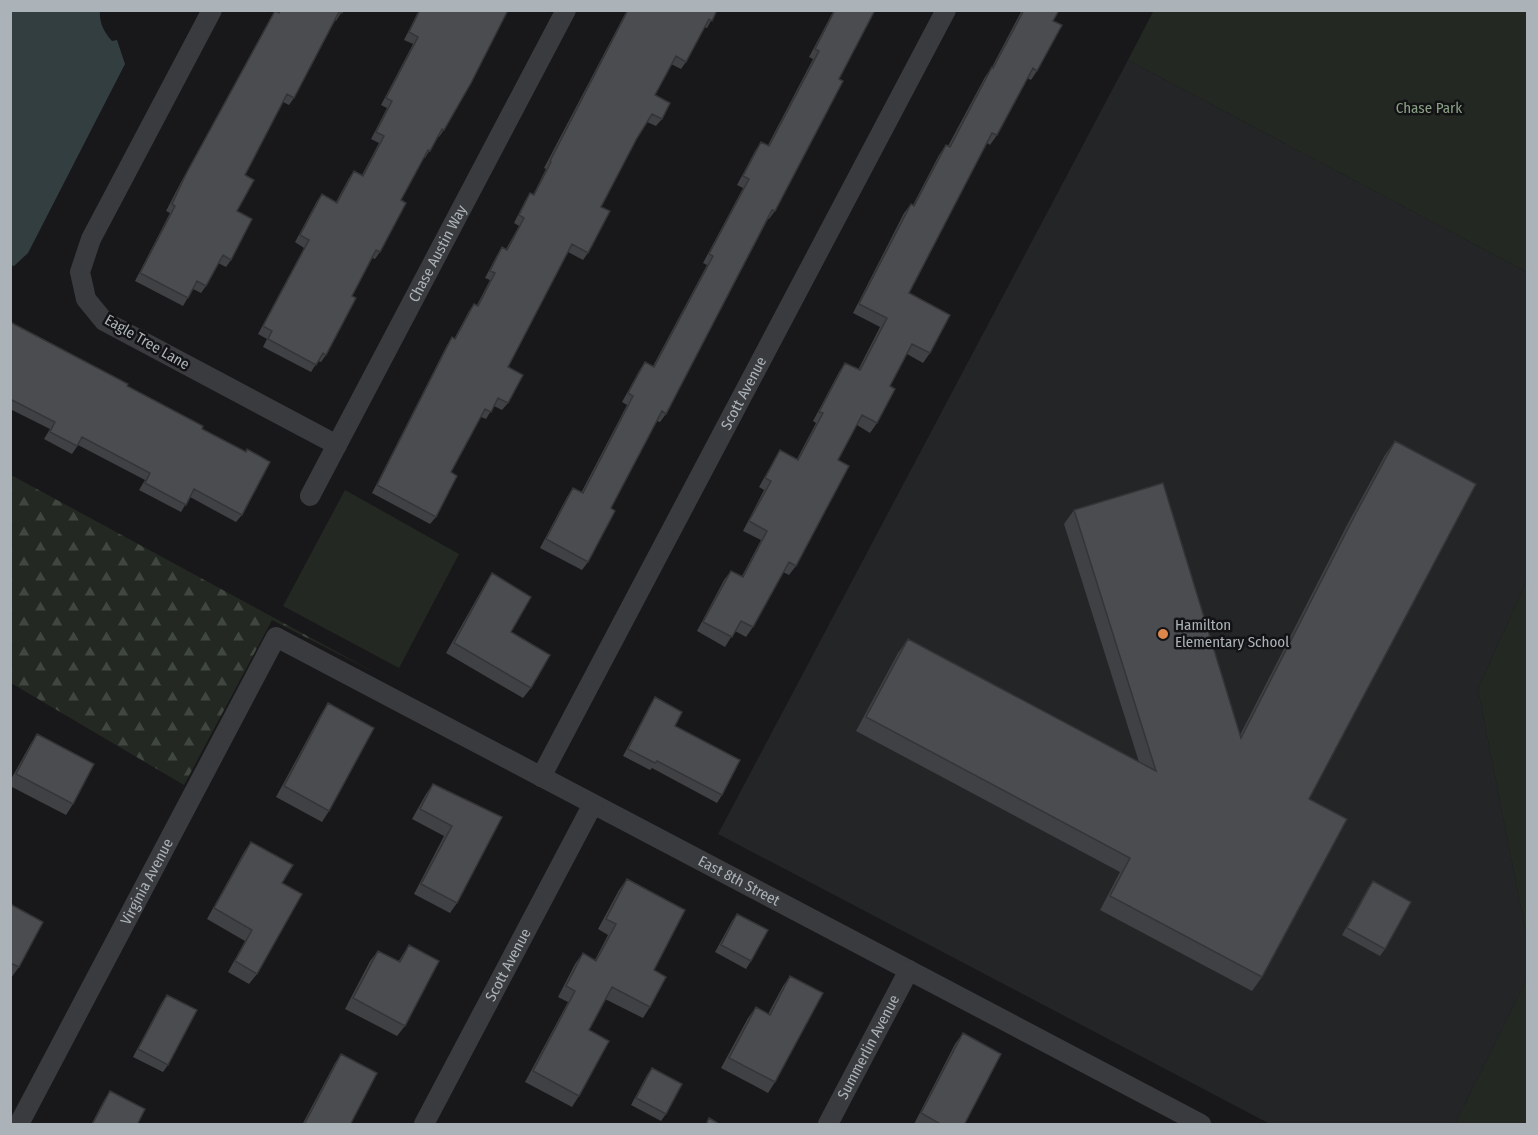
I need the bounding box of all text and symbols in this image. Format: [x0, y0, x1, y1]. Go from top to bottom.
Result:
park label: Chase Park [1396, 99, 1462, 117]
street label: Chase Austin Way [405, 202, 471, 305]
street label: Eagle Tree Lane [101, 311, 193, 373]
street label: Scott Avenue [717, 354, 770, 433]
place label: Hamilton Elementary School [1175, 616, 1289, 651]
marker: Hamilton Elementary School [1156, 627, 1170, 641]
street label: Virginia Avenue [117, 835, 177, 928]
street label: East 8th Street [695, 852, 783, 910]
street label: Scott Avenue [481, 925, 535, 1004]
street label: Summerlin Avenue [834, 992, 903, 1102]

